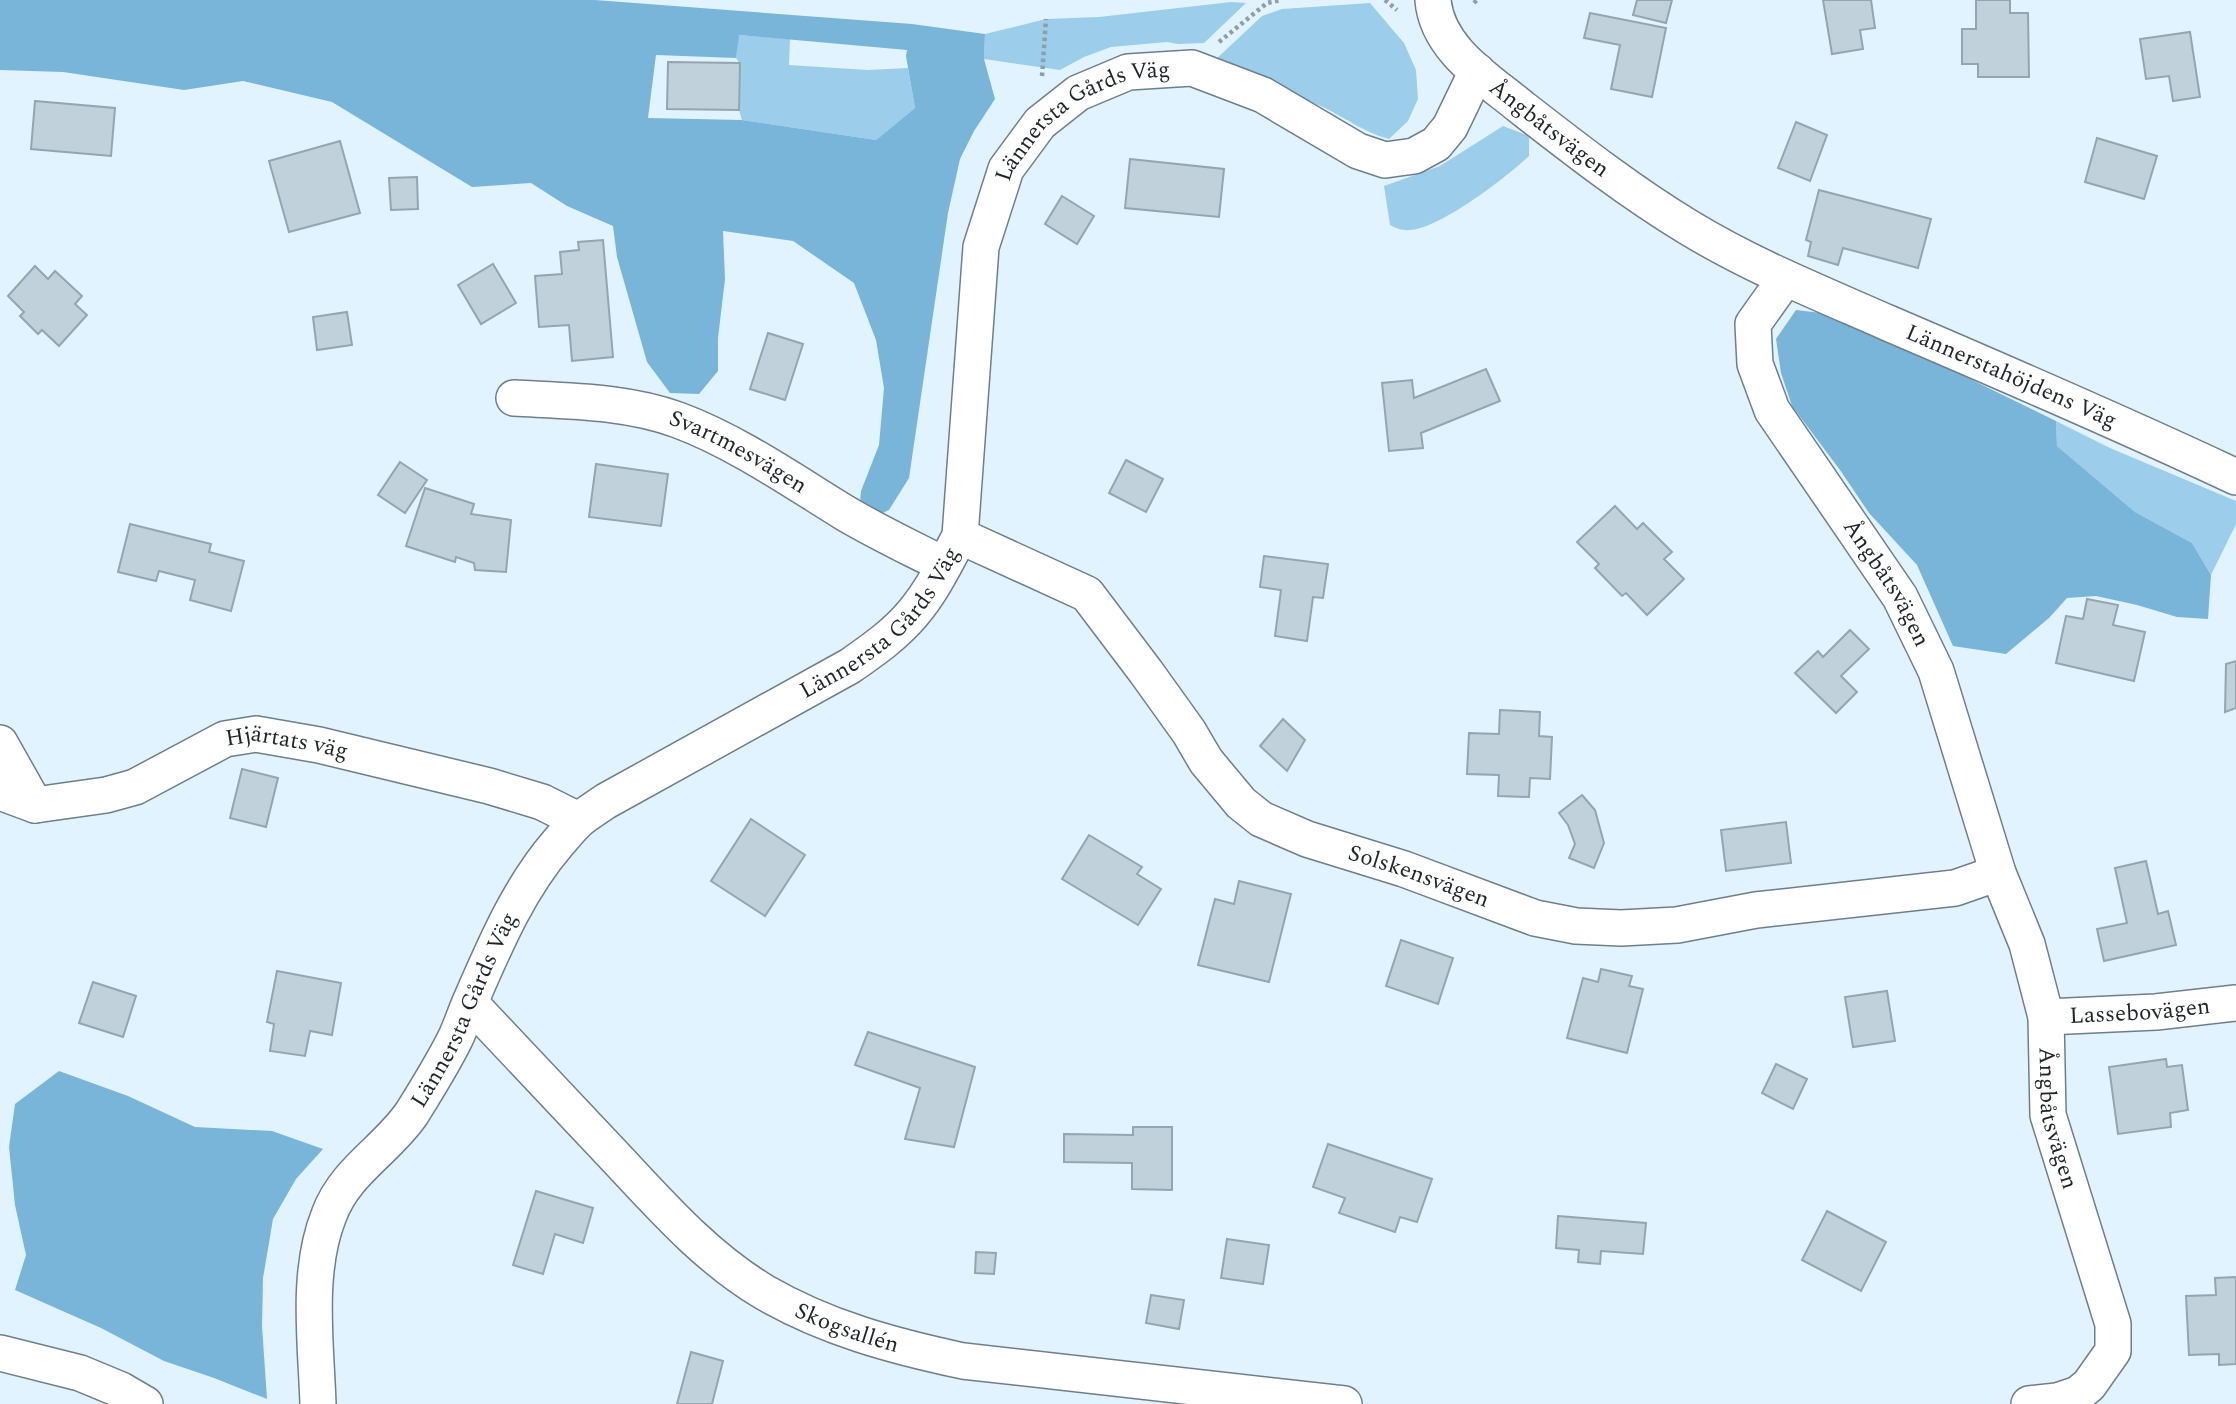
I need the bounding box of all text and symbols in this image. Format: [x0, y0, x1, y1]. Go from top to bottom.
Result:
street label: Lännersta Gårds Väg [986, 52, 1171, 186]
street label: Ångbåtsvägen [1481, 70, 1617, 186]
street label: Lännerstahöjdens Väg [1900, 315, 2123, 438]
street label: Svartmesvägen [664, 401, 814, 503]
street label: Ångbåtsvägen [1834, 512, 1939, 653]
street label: Lännersta Gårds Väg [793, 540, 969, 708]
street label: Hjärtats väg [223, 716, 352, 769]
street label: Solskensvägen [1344, 835, 1494, 917]
street label: Lännersta Gårds Väg [402, 906, 526, 1115]
street label: Lassebovägen [2069, 989, 2212, 1033]
street label: Ångbåtsvägen [2029, 1047, 2087, 1193]
street label: Skogsallén [789, 1293, 903, 1362]

